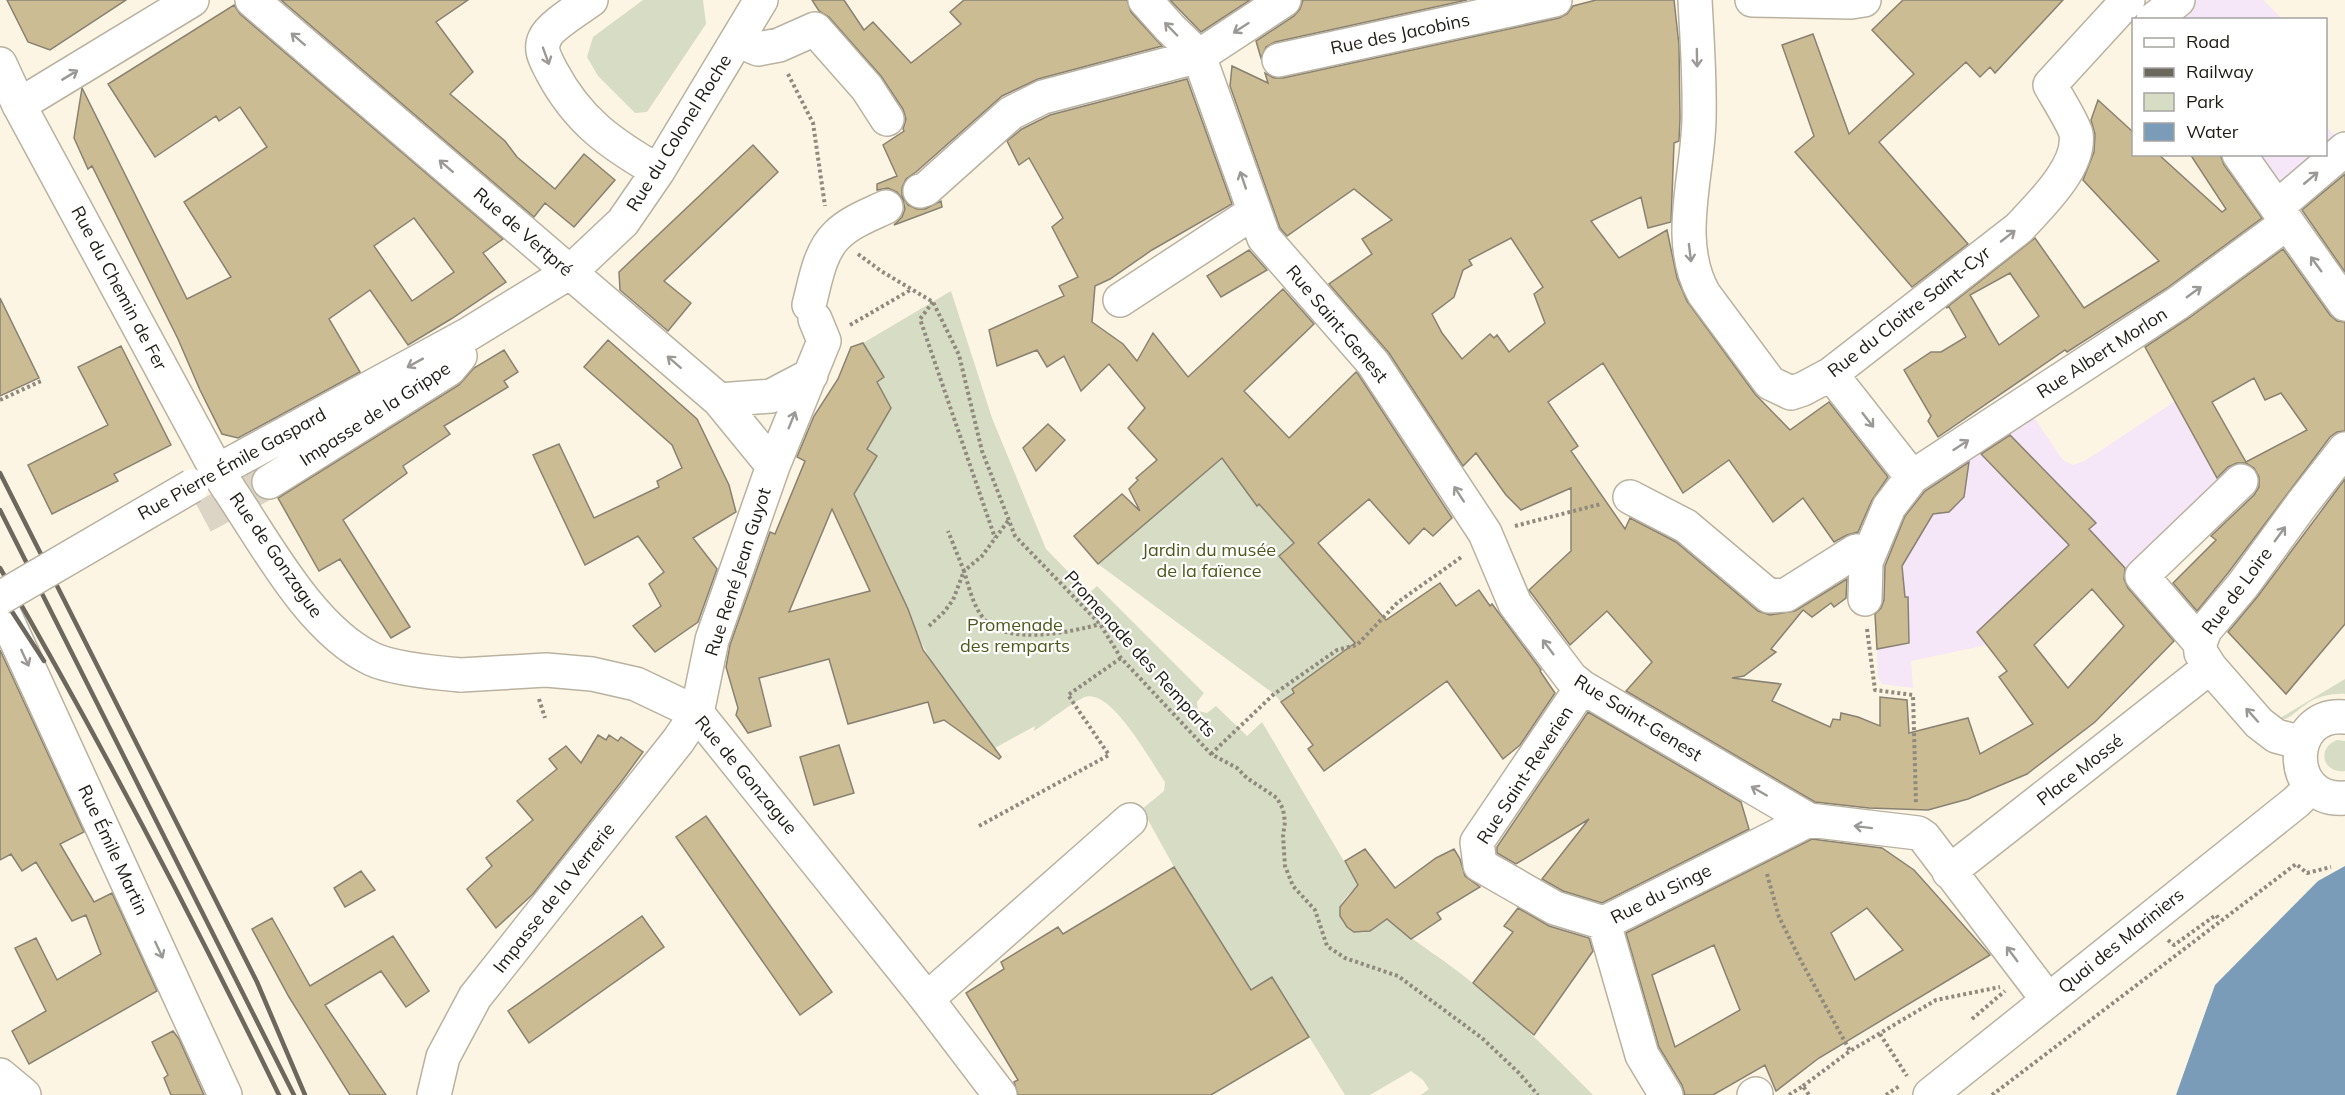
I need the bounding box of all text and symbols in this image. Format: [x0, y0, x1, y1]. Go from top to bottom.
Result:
street label: Rue des Jacobins [1328, 8, 1472, 60]
legend [2132, 18, 2327, 156]
one-way arrow [1164, 22, 1178, 37]
one-way arrow [1233, 22, 1250, 34]
text: Road [2186, 30, 2230, 53]
one-way arrow [290, 33, 306, 46]
one-way arrow [541, 46, 552, 64]
one-way arrow [1692, 48, 1703, 68]
street label: Rue du Colonel Roche [621, 50, 736, 216]
text: Railway [2186, 60, 2254, 83]
one-way arrow [61, 69, 78, 81]
text: Park [2186, 90, 2225, 113]
text: Water [2186, 120, 2239, 143]
one-way arrow [439, 159, 454, 173]
one-way arrow [1236, 171, 1247, 190]
one-way arrow [2303, 171, 2318, 185]
street label: Rue de Vertpré [469, 182, 578, 281]
street label: Rue du Chemin de Fer [66, 202, 173, 374]
one-way arrow [1999, 230, 2015, 243]
street label: Rue du Cloitre Saint-Cyr [1823, 241, 1995, 382]
one-way arrow [1685, 242, 1696, 262]
one-way arrow [2310, 256, 2322, 272]
street label: Rue Saint-Genest [1282, 260, 1393, 387]
one-way arrow [2186, 286, 2202, 298]
street label: Rue Albert Morlon [2032, 302, 2171, 403]
one-way arrow [667, 355, 682, 369]
street label: Impasse de la Grippe [295, 356, 454, 471]
one-way arrow [407, 358, 425, 369]
street label: Rue Pierre Émile Gaspard [134, 402, 330, 525]
one-way arrow [787, 412, 798, 430]
one-way arrow [1861, 412, 1874, 428]
one-way arrow [1952, 439, 1969, 451]
street label: Rue René Jean Guyot [699, 485, 776, 659]
one-way arrow [1453, 486, 1465, 503]
street label: Rue de Gonzague [225, 488, 328, 622]
one-way arrow [2274, 526, 2286, 542]
park label: Jardin du musée de la faïence [1142, 538, 1276, 582]
street label: Rue de Loire [2196, 543, 2277, 639]
street label: Promenade des Remparts [1059, 566, 1221, 742]
park label: Promenade des remparts [960, 613, 1070, 657]
one-way arrow [1541, 640, 1554, 656]
one-way arrow [19, 648, 31, 666]
street label: Rue Saint-Genest [1570, 669, 1706, 766]
street label: Rue Saint-Reverien [1471, 701, 1578, 848]
one-way arrow [2245, 708, 2259, 723]
street label: Rue de Gonzague [690, 711, 803, 839]
street label: Place Mossé [2032, 729, 2128, 810]
street label: Rue Émile Martin [73, 781, 154, 919]
one-way arrow [1751, 785, 1768, 797]
street label: Impasse de la Verrerie [488, 818, 619, 977]
one-way arrow [1854, 821, 1874, 832]
street label: Rue du Singe [1607, 858, 1715, 929]
street label: Quai des Mariniers [2053, 883, 2188, 998]
one-way arrow [153, 940, 165, 958]
one-way arrow [2006, 946, 2019, 962]

